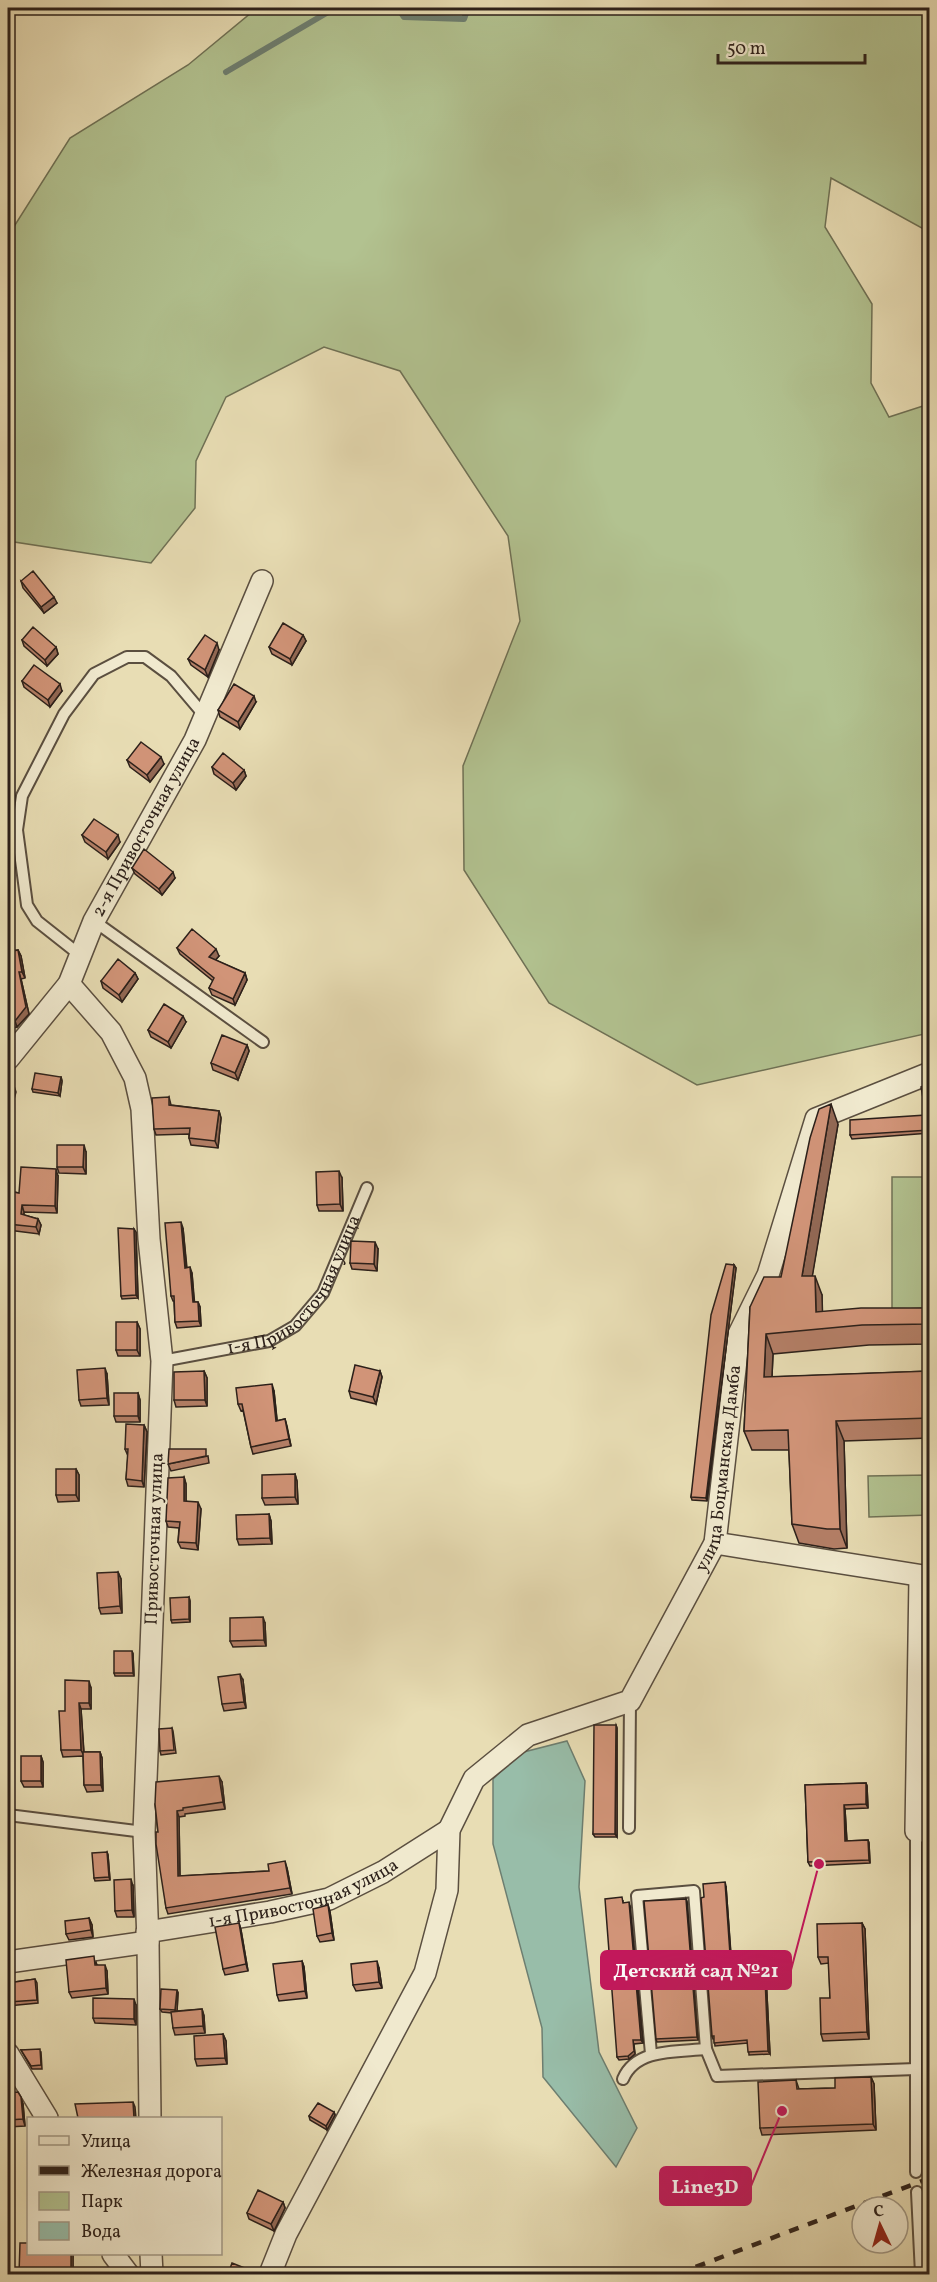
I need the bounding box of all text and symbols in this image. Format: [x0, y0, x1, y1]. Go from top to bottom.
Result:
scale bar [718, 27, 865, 65]
text: 50 m [727, 37, 766, 62]
street label: 2-я Привосточная улица [86, 733, 207, 922]
street label: 1-я Привосточная улица [225, 1211, 367, 1361]
street label: улица Боцманская Дамба [689, 1364, 748, 1576]
street label: Привосточная улица [140, 1452, 170, 1625]
street label: 1-я Привосточная улица [207, 1853, 403, 1934]
callout: Детский сад №21 [601, 1951, 791, 1989]
text: Детский сад №21 [613, 1958, 779, 1986]
legend [27, 2117, 222, 2255]
text: Улица [81, 2130, 131, 2155]
text: Железная дорога [81, 2160, 222, 2185]
callout: Line3D [660, 2167, 751, 2205]
text: Line3D [671, 2174, 739, 2202]
text: Парк [81, 2190, 123, 2215]
north arrow [850, 2195, 910, 2255]
text: С [873, 2201, 885, 2223]
text: Вода [81, 2220, 121, 2245]

